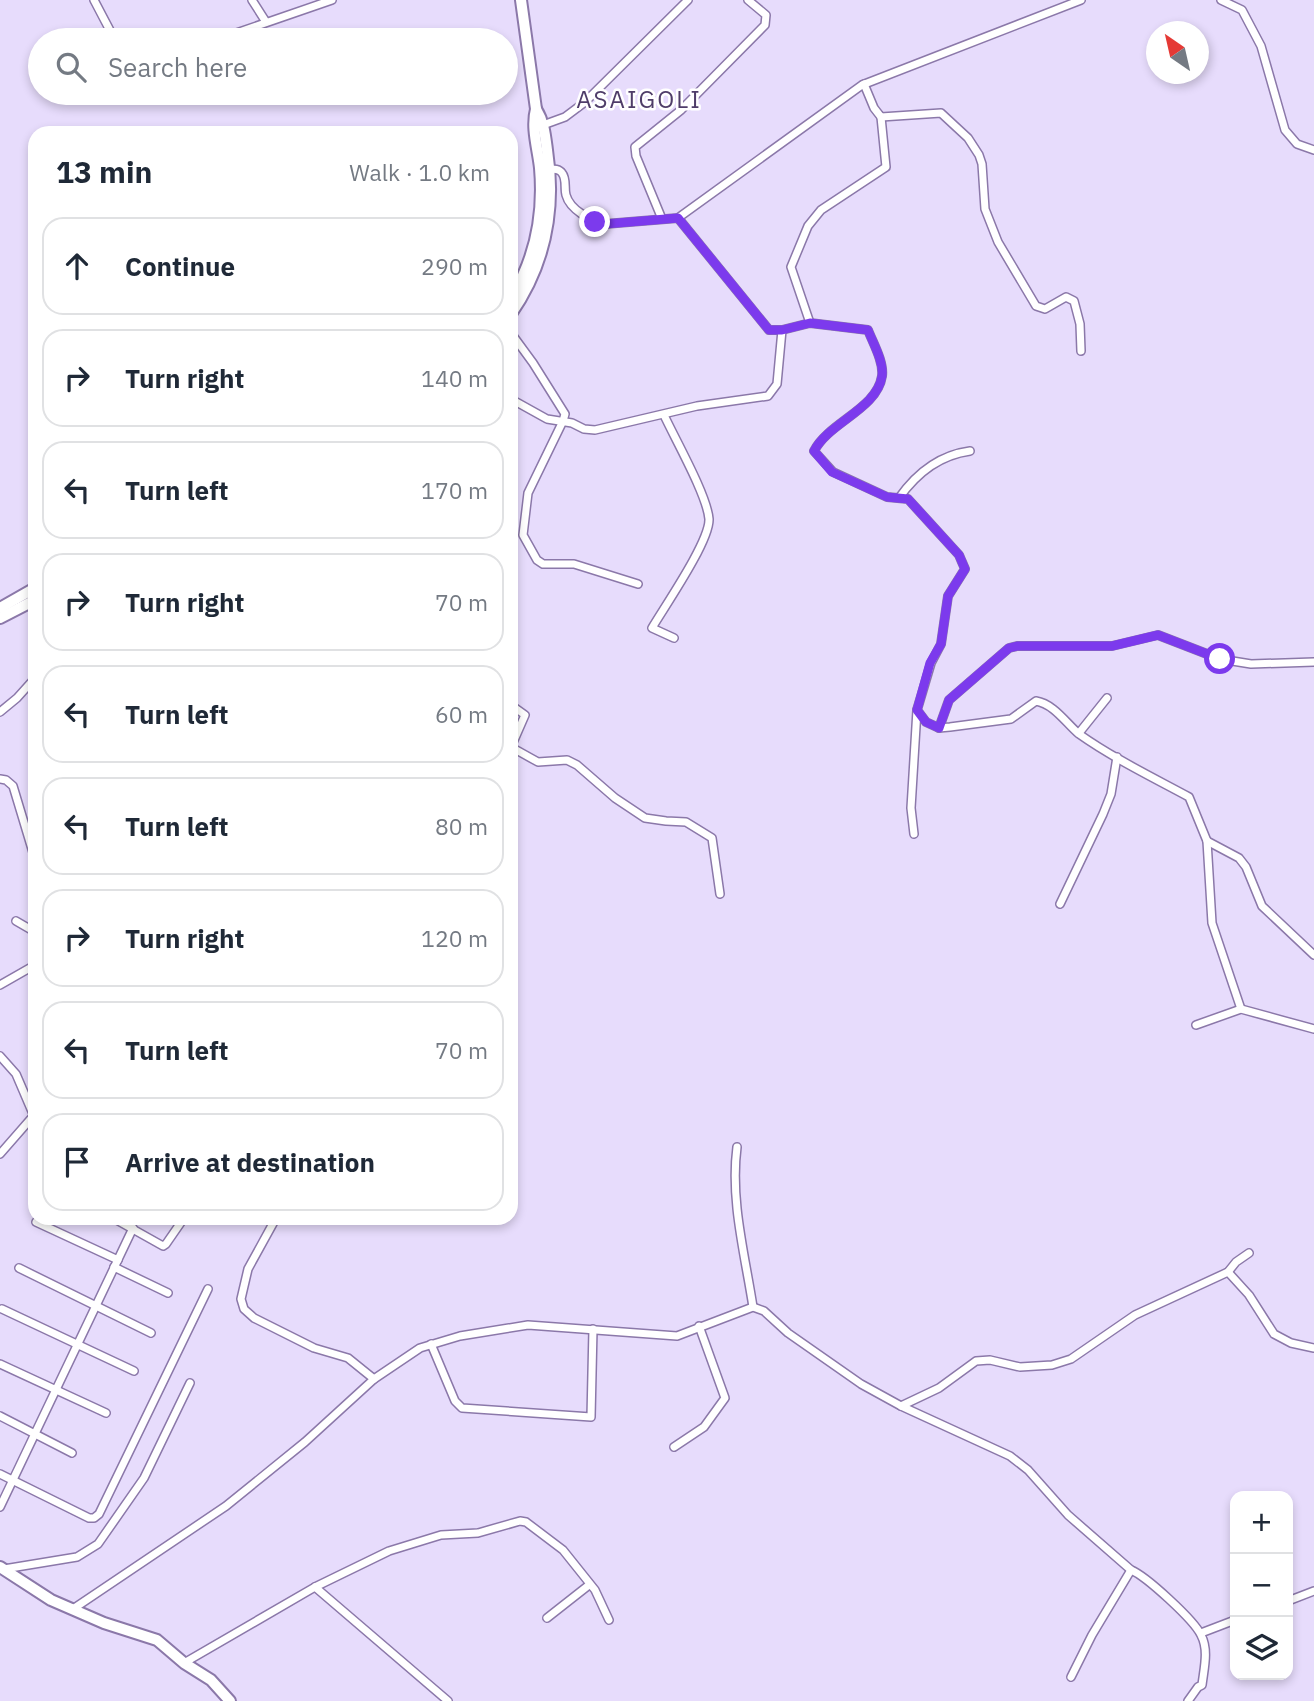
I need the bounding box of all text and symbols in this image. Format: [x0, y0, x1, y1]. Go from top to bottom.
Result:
north arrow [1146, 21, 1209, 84]
search box [28, 28, 518, 105]
icon: search [52, 48, 90, 86]
text: Search here [108, 50, 247, 84]
district label: ASAIGOLI [576, 83, 702, 115]
text: 13 min [56, 152, 152, 191]
text: Walk · 1.0 km [349, 157, 490, 187]
route end [579, 206, 610, 237]
icon: ahead [58, 247, 96, 285]
text: Continue [125, 249, 235, 283]
text: 290 m [421, 251, 488, 281]
icon: right [58, 359, 96, 397]
text: Turn right [125, 361, 244, 395]
text: 140 m [421, 363, 488, 393]
icon: left [58, 471, 96, 509]
text: Turn left [125, 473, 228, 507]
text: 170 m [421, 475, 488, 505]
icon: right [58, 583, 96, 621]
text: Turn right [125, 585, 244, 619]
text: 70 m [435, 587, 488, 617]
route start [1204, 643, 1235, 674]
icon: left [58, 695, 96, 733]
text: Turn left [125, 697, 228, 731]
text: 60 m [435, 699, 488, 729]
icon: left [58, 807, 96, 845]
text: Turn left [125, 809, 228, 843]
text: 80 m [435, 811, 488, 841]
icon: right [58, 919, 96, 957]
text: Turn right [125, 921, 244, 955]
text: 120 m [421, 923, 488, 953]
icon: left [58, 1031, 96, 1069]
text: Turn left [125, 1033, 228, 1067]
text: 70 m [435, 1035, 488, 1065]
icon: arrive [58, 1143, 96, 1181]
text: Arrive at destination [125, 1145, 375, 1179]
map controls [1230, 1491, 1293, 1680]
button: + [1230, 1491, 1293, 1554]
button: − [1230, 1554, 1293, 1617]
button: layers [1230, 1617, 1293, 1680]

